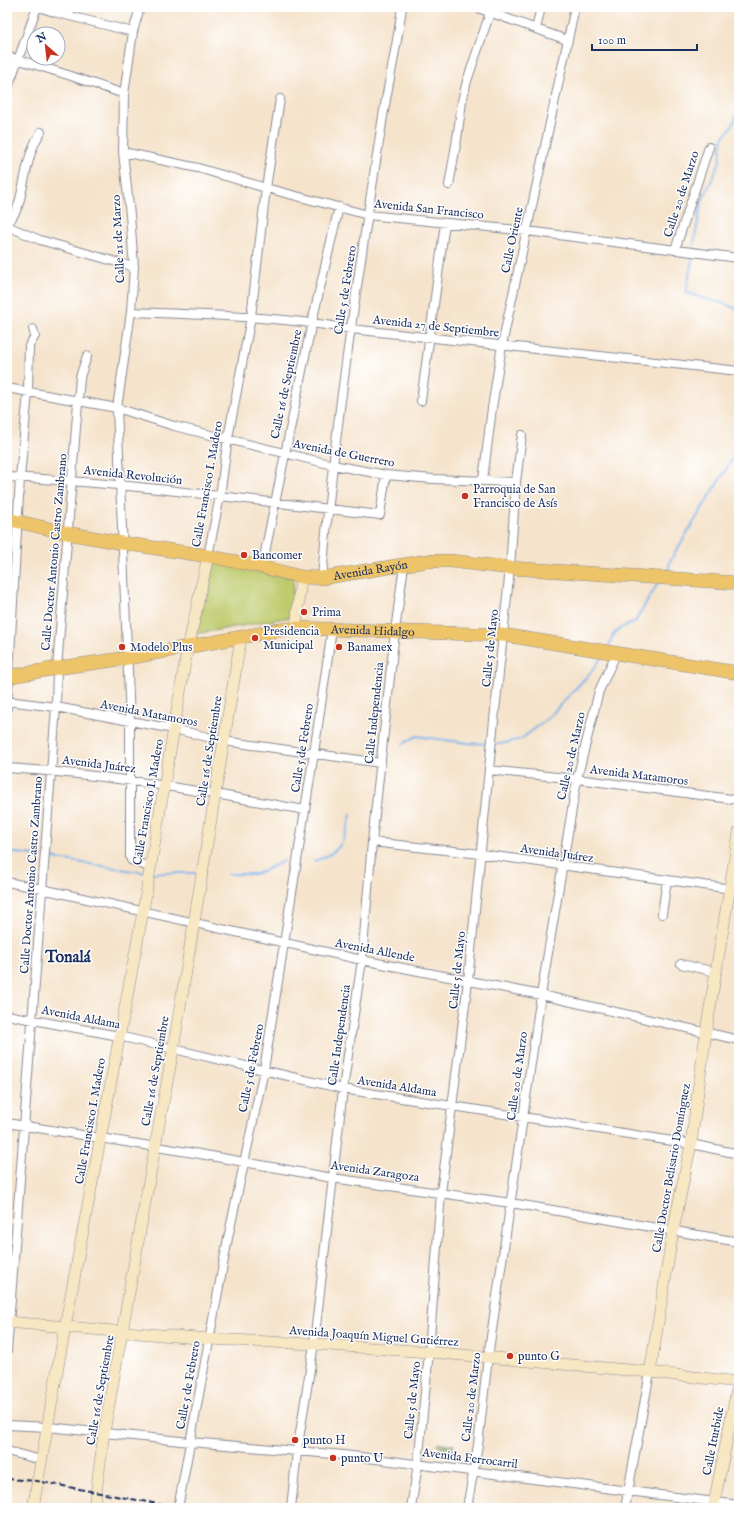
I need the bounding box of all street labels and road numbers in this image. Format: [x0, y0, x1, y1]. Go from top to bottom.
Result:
street label: Calle 20 de Marzo [660, 149, 703, 239]
street label: Calle 21 de Marzo [109, 194, 128, 284]
street label: Avenida San Francisco [372, 196, 485, 223]
street label: Calle Oriente [498, 205, 527, 275]
street label: Calle 5 de Febrero [331, 244, 360, 336]
street label: Avenida 27 de Septiembre [371, 312, 500, 342]
street label: Calle 16 de Septiembre [268, 328, 307, 440]
street label: Calle Francisco I. Madero [189, 419, 226, 549]
street label: Avenida de Guerrero [291, 436, 397, 471]
street label: Calle Doctor Antonio Castro Zambrano [38, 452, 71, 651]
street label: Avenida Revolución [82, 463, 184, 488]
street label: Avenida Rayón [331, 557, 409, 584]
street label: Calle 5 de Mayo [479, 608, 502, 688]
street label: Avenida Hidalgo [330, 622, 415, 640]
street label: Calle Independencia [362, 661, 388, 765]
street label: Calle 16 de Septiembre [193, 694, 227, 808]
street label: Avenida Matamoros [98, 697, 199, 730]
street label: Calle 5 de Febrero [288, 702, 317, 794]
street label: Calle 20 de Marzo [554, 710, 589, 802]
street label: Calle Francisco I. Madero [130, 737, 167, 867]
street label: Avenida Juárez [60, 752, 137, 777]
street label: Avenida Matamoros [588, 762, 689, 789]
street label: Calle Doctor Antonio Castro Zambrano [17, 775, 46, 974]
street label: Avenida Juárez [518, 841, 595, 867]
street label: Calle 5 de Mayo [446, 930, 469, 1010]
street label: Avenida Allende [333, 935, 416, 966]
street label: Calle Independencia [325, 983, 355, 1087]
street label: Avenida Aldama [39, 1002, 122, 1033]
street label: Calle 16 de Septiembre [138, 1014, 174, 1127]
street label: Calle 5 de Febrero [236, 1022, 268, 1114]
street label: Calle 20 de Marzo [504, 1030, 531, 1122]
street label: Calle Francisco I. Madero [72, 1056, 109, 1186]
street label: Avenida Aldama [355, 1073, 438, 1100]
street label: Calle Doctor Belisario Domínguez [649, 1082, 694, 1254]
street label: Avenida Zaragoza [329, 1158, 421, 1185]
street label: Avenida Joaquín Miguel Gutiérrez [288, 1323, 460, 1351]
street label: Calle 16 de Septiembre [83, 1333, 119, 1446]
street label: Calle 5 de Febrero [173, 1339, 204, 1431]
street label: Calle 20 de Marzo [459, 1351, 484, 1443]
street label: Calle 5 de Mayo [401, 1360, 424, 1440]
street label: Calle Iturbide [699, 1405, 728, 1477]
street label: Avenida Ferrocarril [420, 1445, 519, 1472]

